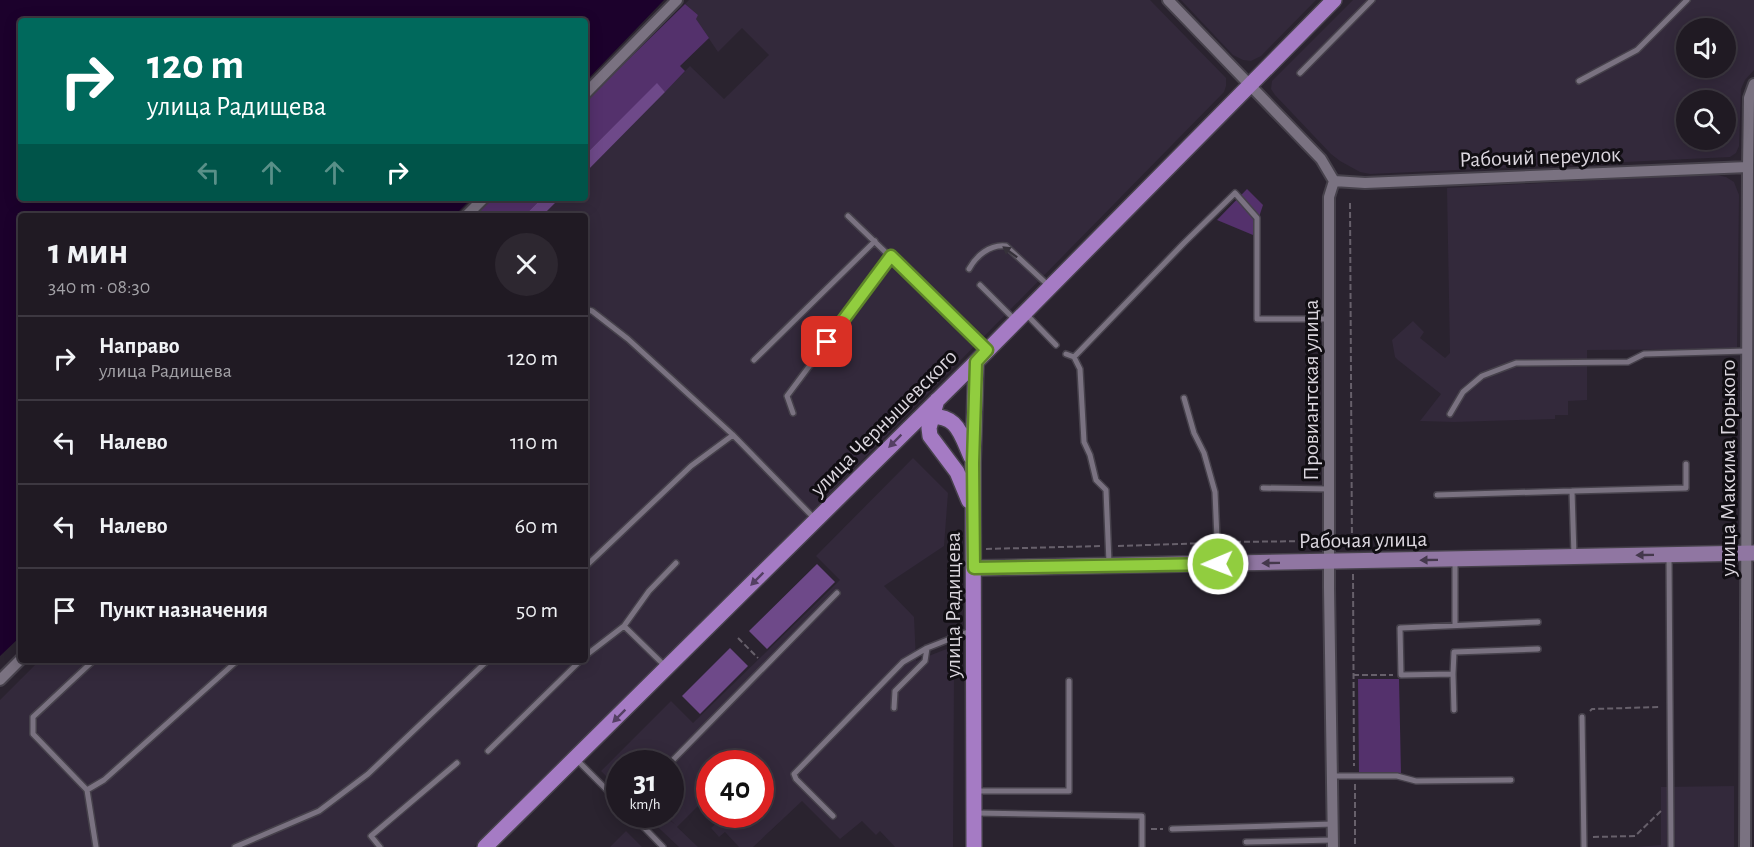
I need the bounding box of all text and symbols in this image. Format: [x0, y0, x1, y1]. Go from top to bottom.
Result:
map controls [1676, 18, 1736, 150]
button: sound [1676, 18, 1736, 78]
icon: right [48, 42, 126, 120]
text: 120 m [147, 44, 244, 86]
button: search [1676, 90, 1736, 150]
text: улица Радищева [147, 93, 326, 120]
street label: Рабочий переулок [1459, 143, 1621, 171]
icon: left [192, 156, 225, 189]
icon: ahead [255, 156, 288, 189]
icon: ahead [318, 156, 351, 189]
icon: right [381, 156, 414, 189]
button: close [495, 233, 558, 296]
text: 1 мин [48, 234, 128, 270]
one-way arrow [1003, 246, 1019, 258]
text: 340 m · 08:30 [48, 277, 150, 297]
street label: Провиантская улица [1300, 299, 1322, 481]
pin [801, 316, 852, 367]
icon: arrive [810, 325, 843, 358]
text: Направо [99, 335, 180, 357]
icon: right [48, 342, 81, 375]
street label: улица Чернышевского [806, 345, 961, 501]
text: 120 m [508, 347, 558, 369]
street label: улица Максима Горького [1717, 360, 1739, 577]
text: улица Радищева [99, 361, 232, 381]
icon: left [48, 426, 81, 459]
text: Налево [99, 431, 168, 453]
text: 110 m [510, 431, 558, 453]
one-way arrow [888, 434, 902, 448]
icon: left [48, 510, 81, 543]
text: Налево [99, 515, 168, 537]
text: 60 m [515, 515, 558, 537]
street label: Рабочая улица [1298, 528, 1428, 552]
street label: улица Радищева [942, 532, 964, 679]
position arrow [1186, 532, 1250, 596]
one-way arrow [1635, 550, 1654, 560]
one-way arrow [1419, 555, 1438, 565]
one-way arrow [1262, 559, 1281, 568]
one-way arrow [750, 571, 764, 585]
icon: arrive [48, 594, 81, 627]
text: Пункт назначения [99, 599, 268, 621]
text: 50 m [516, 599, 558, 621]
one-way arrow [612, 709, 626, 723]
speed limit sign: 40 [696, 750, 774, 828]
text: 31 [633, 767, 657, 797]
text: km/h [630, 797, 660, 812]

